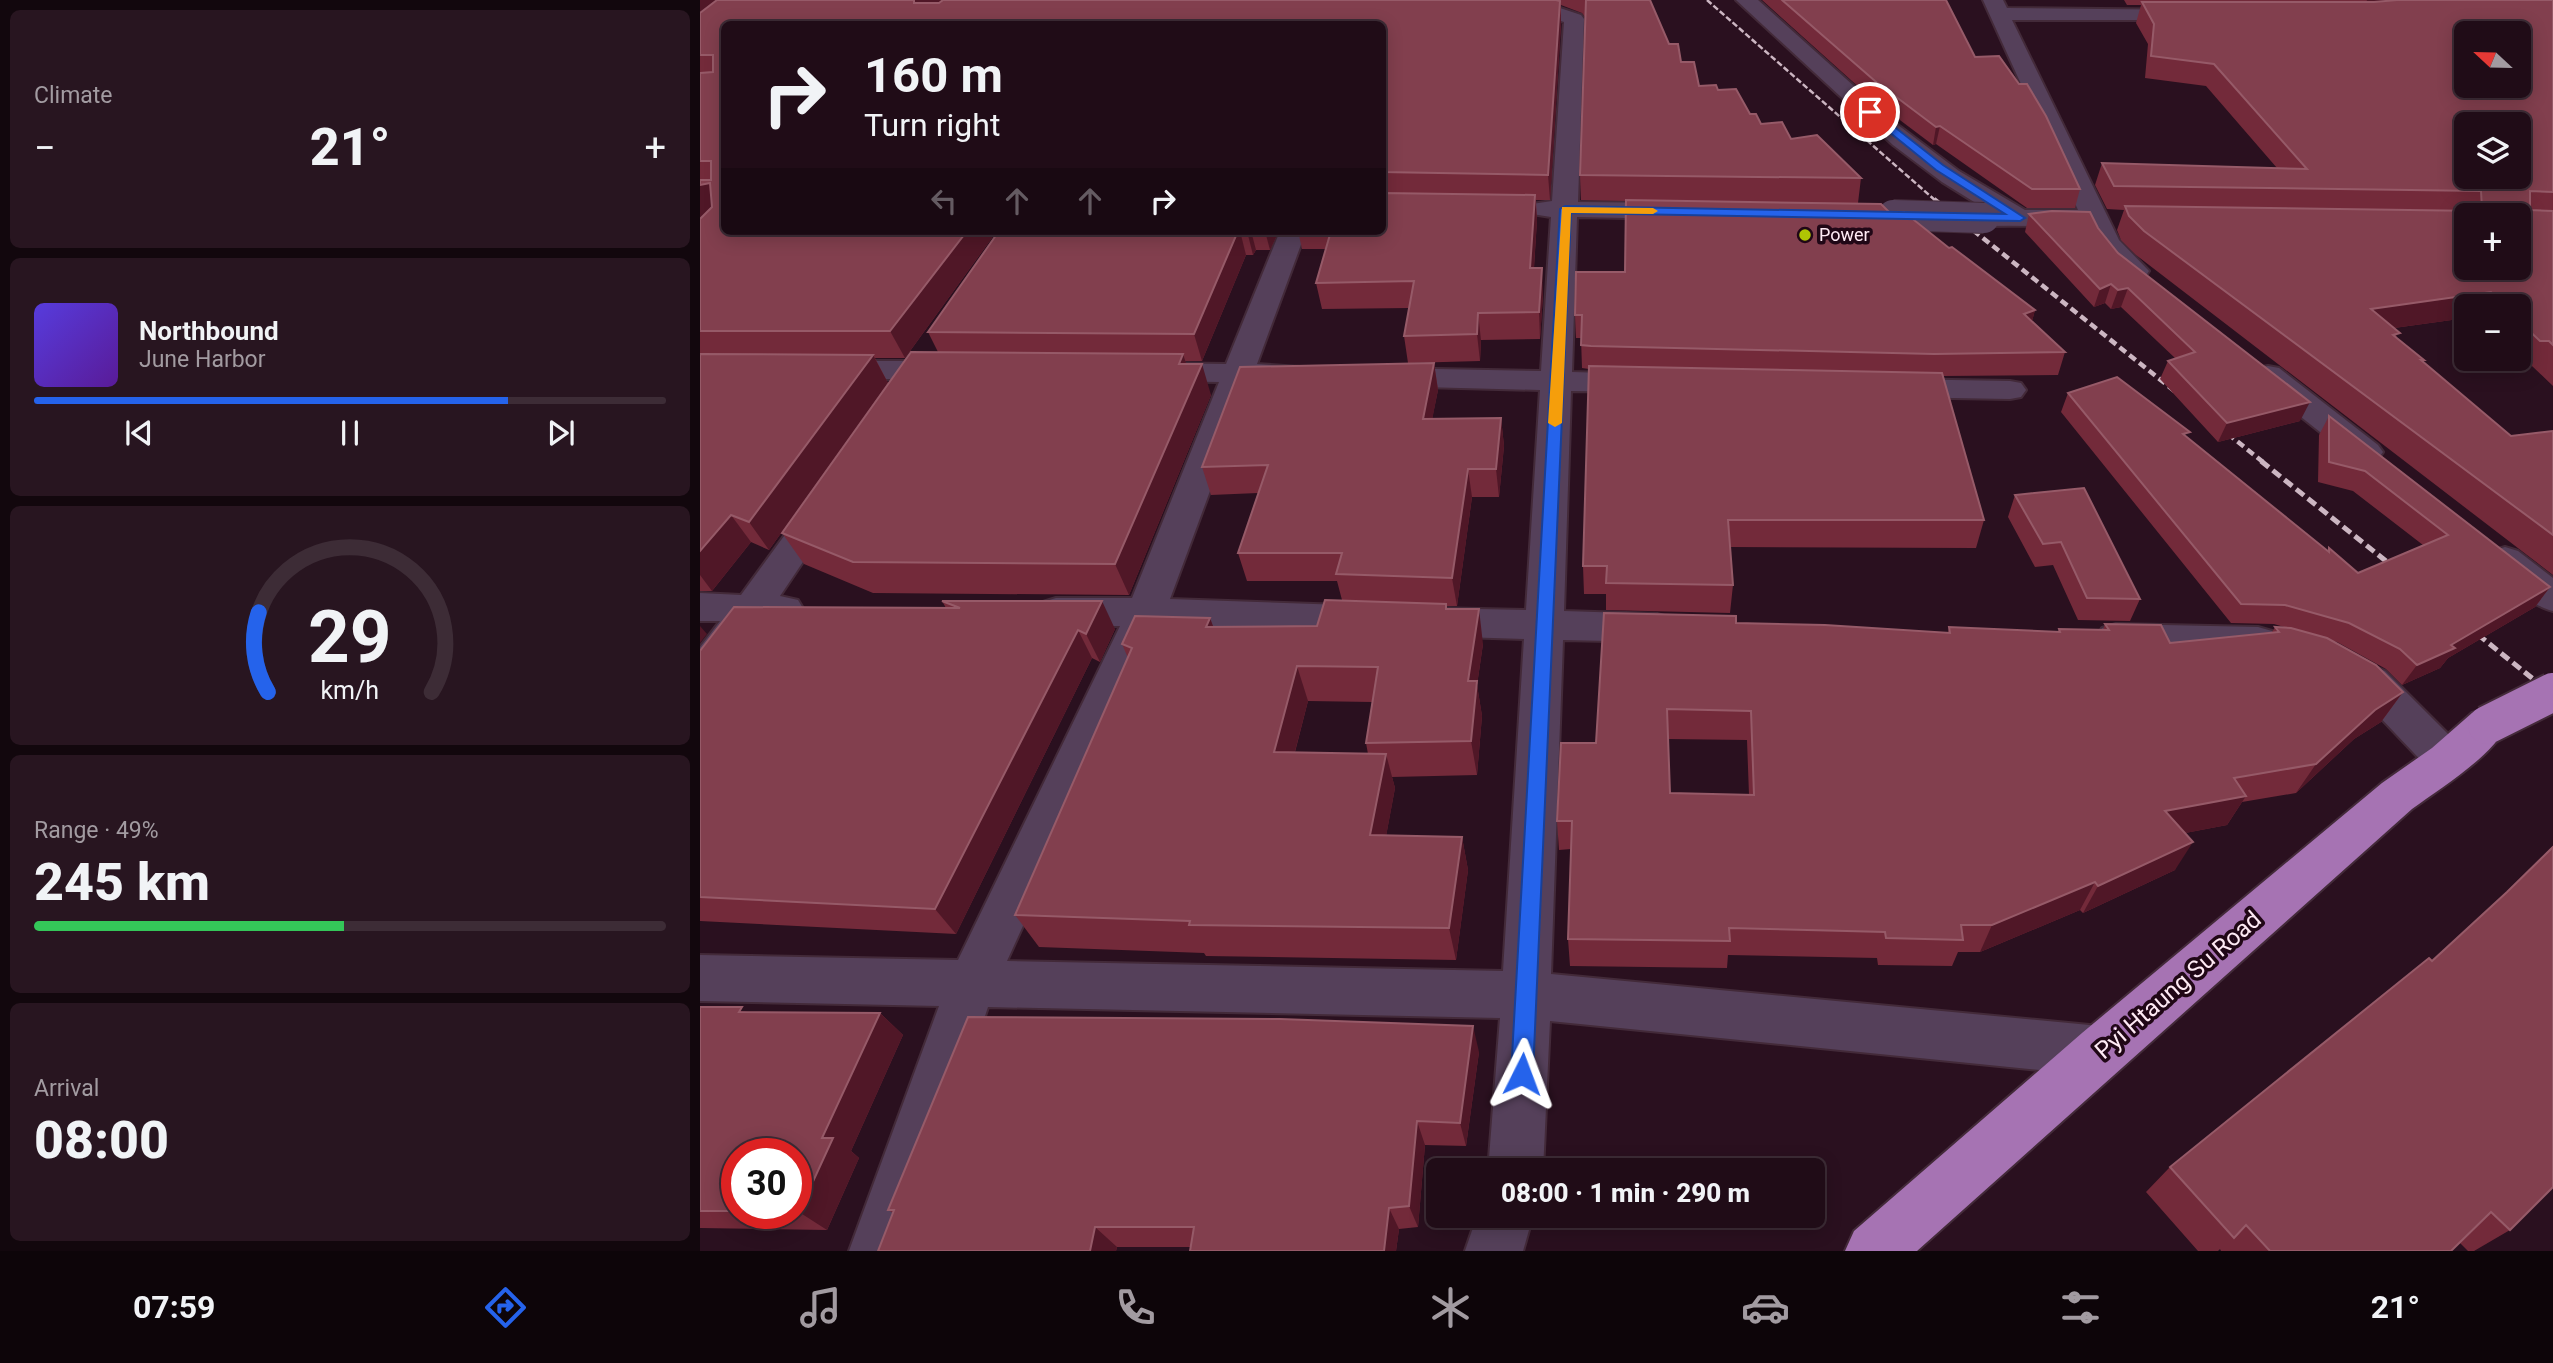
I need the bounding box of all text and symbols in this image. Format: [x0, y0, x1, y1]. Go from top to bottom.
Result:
north arrow [2454, 21, 2530, 98]
map controls [2454, 21, 2531, 371]
text: 160 m [864, 47, 1003, 104]
icon: right [749, 49, 840, 140]
text: Climate [34, 82, 113, 109]
pin [1840, 82, 1900, 142]
icon: arrive [1851, 93, 1889, 131]
text: Turn right [864, 106, 1000, 144]
button: layers [2454, 112, 2531, 189]
text: 21° [310, 117, 390, 178]
text: − [34, 126, 56, 170]
text: + [644, 126, 666, 170]
icon: left [925, 182, 963, 220]
icon: ahead [998, 182, 1036, 220]
icon: ahead [1071, 182, 1109, 220]
icon: right [1144, 182, 1182, 220]
button: + [2454, 203, 2531, 280]
place label: Power [1819, 224, 1870, 245]
marker: Power [1797, 227, 1813, 243]
button: − [2454, 294, 2531, 371]
text: Northbound [139, 316, 279, 346]
text: June Harbor [139, 346, 266, 373]
icon: previous [120, 414, 158, 452]
icon: pause [331, 414, 369, 452]
icon: next [542, 414, 580, 452]
text: 29 [308, 594, 392, 680]
text: km/h [321, 675, 379, 704]
text: Range · 49% [34, 817, 159, 844]
text: 245 km [34, 852, 210, 913]
street label: Pyi Htaung Su Road [2089, 905, 2267, 1065]
position arrow [1485, 1037, 1559, 1111]
text: Arrival [34, 1075, 99, 1102]
text: 08:00 [34, 1110, 169, 1171]
speed limit sign: 30 [721, 1138, 812, 1229]
text: 08:00 · 1 min · 290 m [1501, 1178, 1750, 1208]
icon: directions [481, 1283, 530, 1332]
icon: music [796, 1283, 845, 1332]
icon: phone [1111, 1283, 1160, 1332]
icon: climate [1426, 1283, 1475, 1332]
icon: car [1741, 1283, 1790, 1332]
icon: filters [2056, 1283, 2105, 1332]
text: 07:59 [133, 1288, 215, 1326]
text: 21° [2371, 1288, 2420, 1326]

